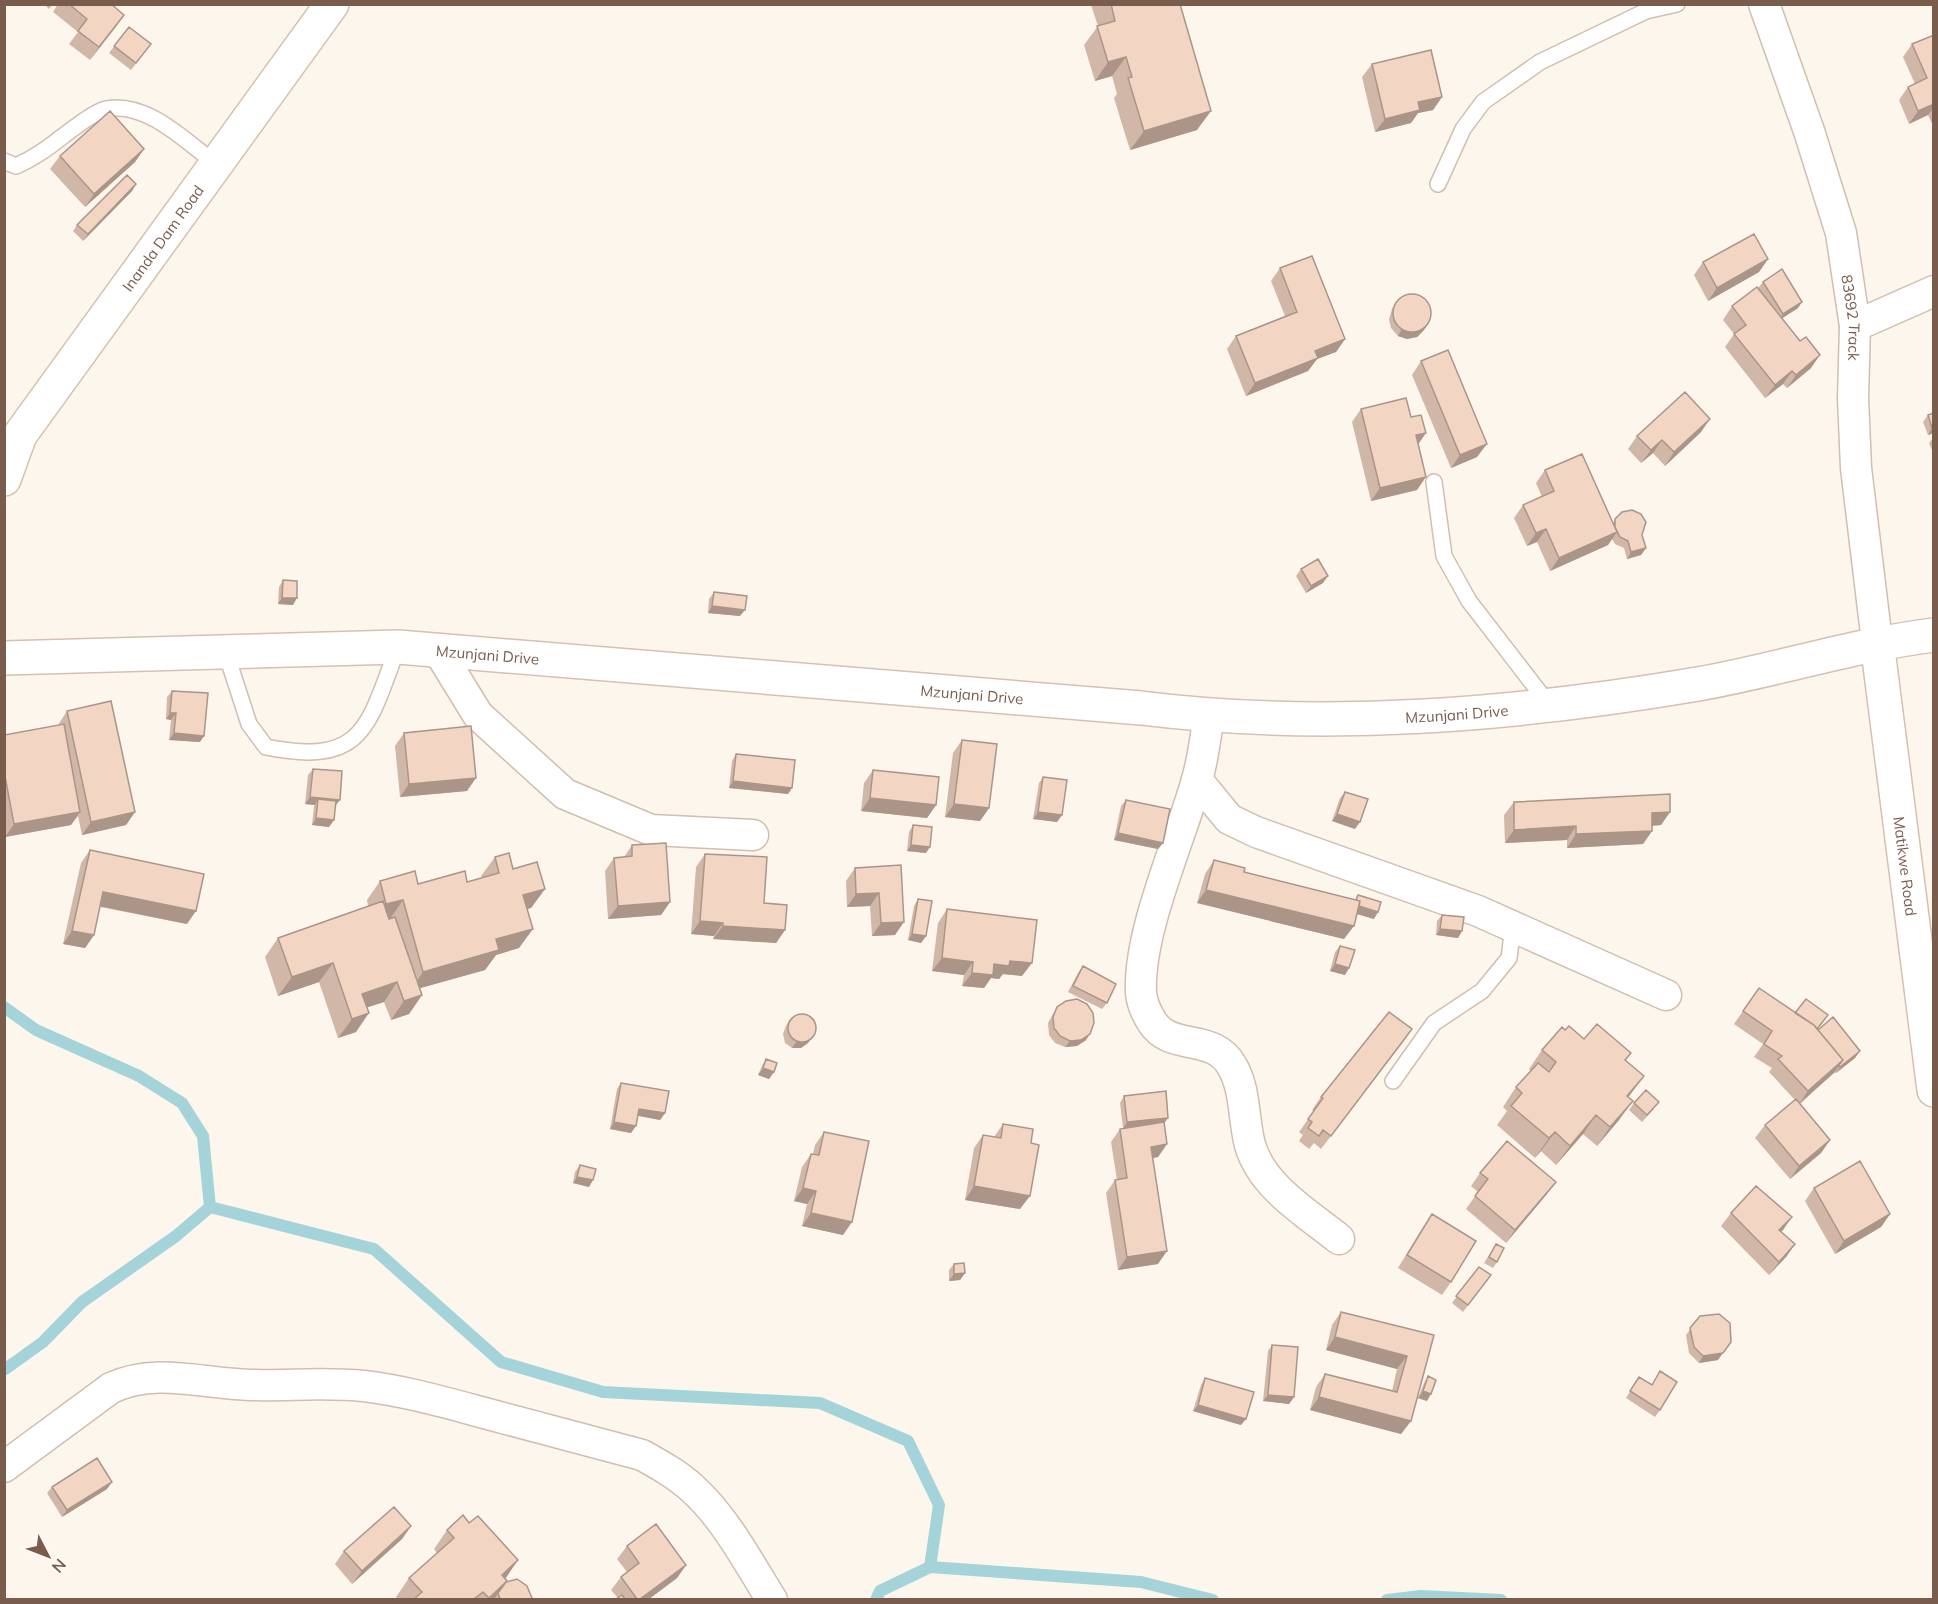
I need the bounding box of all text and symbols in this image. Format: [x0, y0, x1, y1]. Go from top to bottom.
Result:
street label: Inanda Dam Road [118, 181, 207, 295]
street label: 83692 Track [1838, 273, 1865, 361]
street label: Mzunjani Drive [435, 641, 540, 668]
street label: Mzunjani Drive [920, 680, 1024, 708]
street label: Mzunjani Drive [1405, 700, 1509, 726]
street label: Matikwe Road [1890, 815, 1921, 917]
north arrow [18, 1526, 78, 1586]
text: N [48, 1555, 71, 1577]

